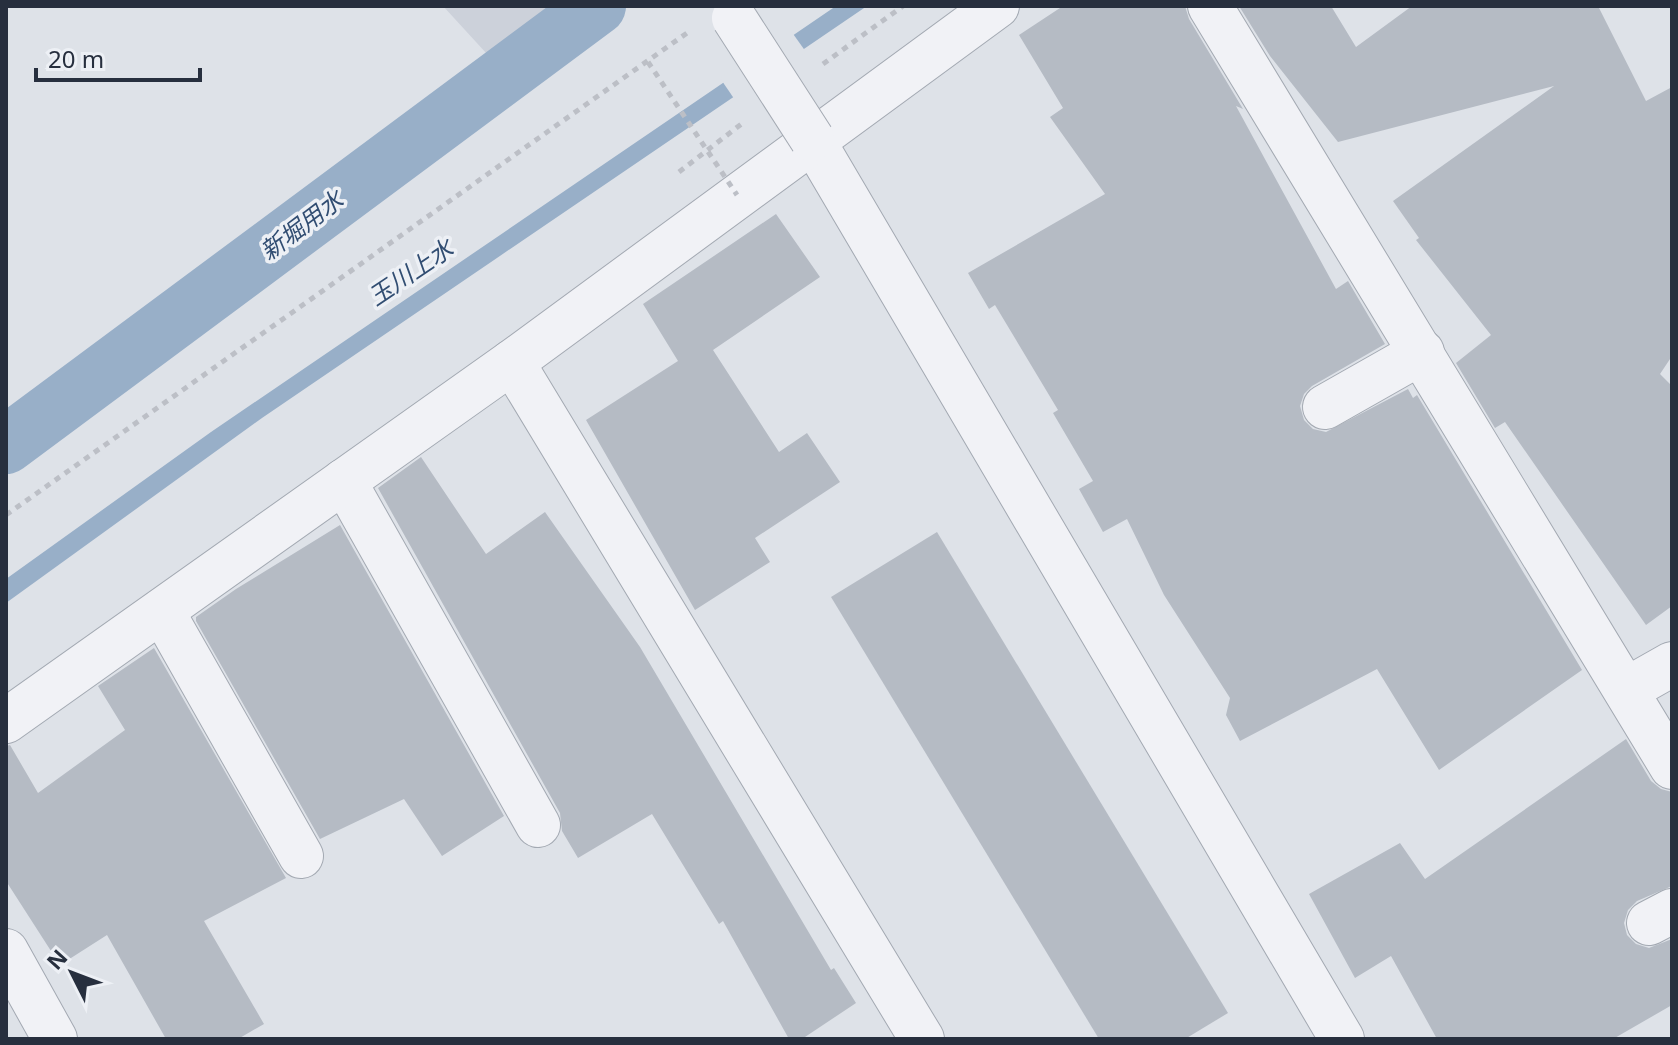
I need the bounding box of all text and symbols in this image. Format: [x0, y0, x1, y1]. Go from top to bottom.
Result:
scale bar [36, 32, 200, 82]
text: 20 m [48, 42, 104, 75]
water label: 新堀用水 [253, 181, 352, 267]
water label: 玉川上水 [361, 230, 462, 312]
north arrow [32, 933, 112, 1013]
text: N [39, 942, 74, 976]

